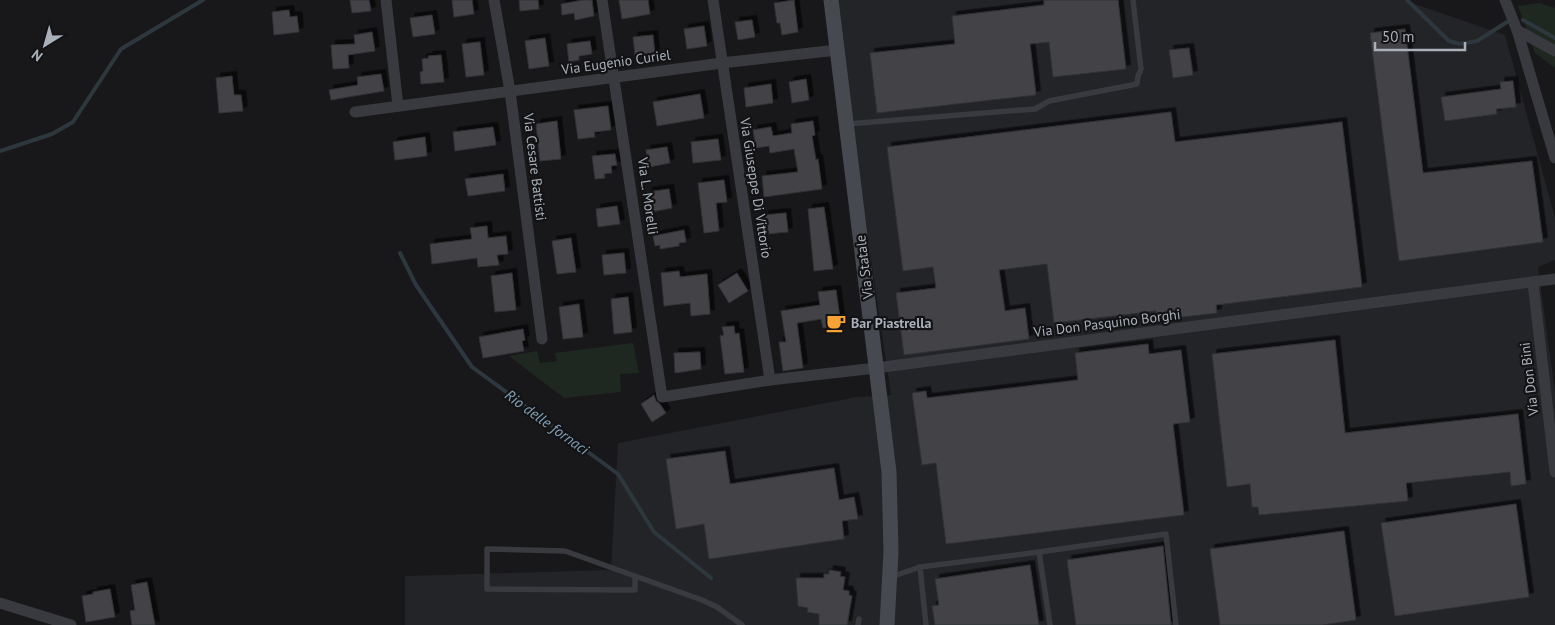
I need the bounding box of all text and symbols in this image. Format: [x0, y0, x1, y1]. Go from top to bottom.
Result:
north arrow [20, 20, 70, 70]
scale bar [1375, 20, 1465, 52]
text: 50 m [1382, 27, 1415, 46]
text: N [28, 45, 46, 65]
street label: Via Eugenio Curiel [559, 45, 672, 79]
street label: Via Cesare Battisti [519, 111, 551, 222]
street label: Via Giuseppe Di Vittorio [736, 115, 776, 260]
street label: Via L. Morelli [634, 155, 662, 236]
street label: Via Statale [851, 234, 877, 301]
street label: Via Don Pasquino Borghi [1032, 305, 1181, 341]
cafe icon: Bar Piastrella [825, 312, 847, 334]
place label: Bar Piastrella [851, 314, 931, 332]
street label: Via Don Bini [1516, 341, 1543, 418]
water label: Rio delle fornaci [501, 385, 594, 459]

